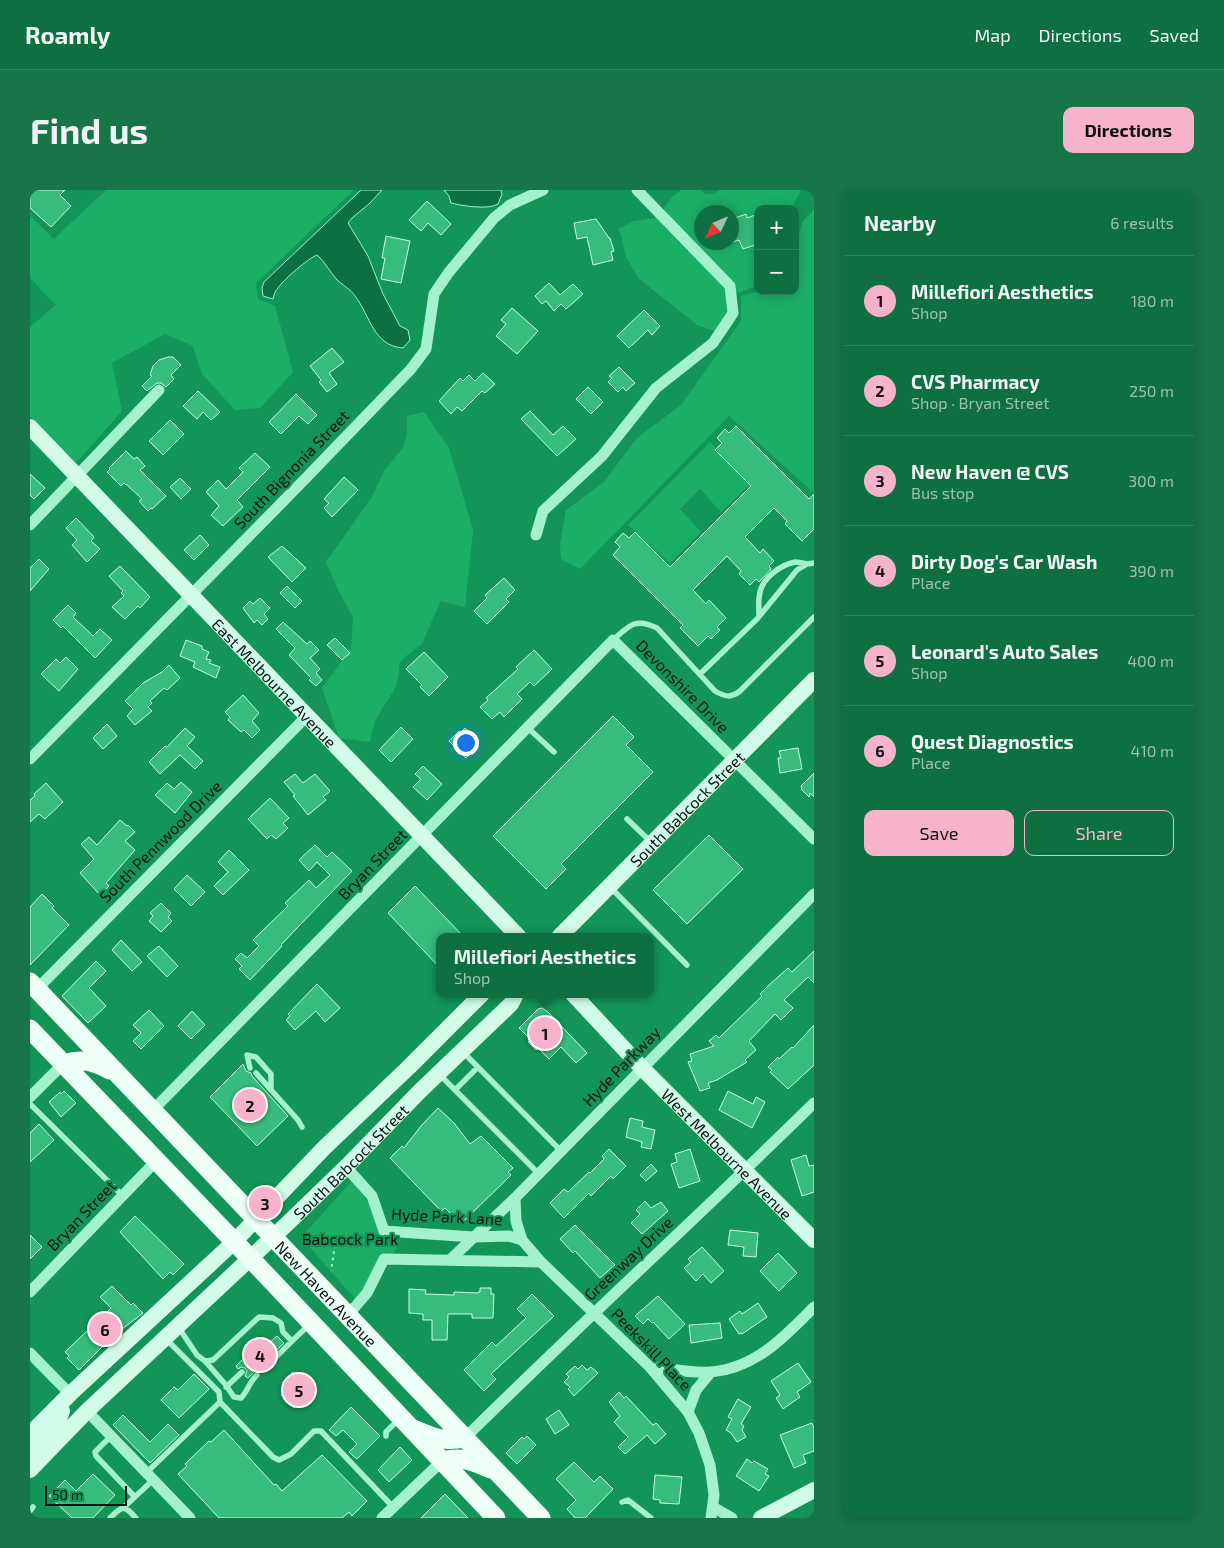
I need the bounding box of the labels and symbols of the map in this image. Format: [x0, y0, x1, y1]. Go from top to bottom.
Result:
north arrow [694, 205, 739, 250]
street label: South Bignonia Street [229, 406, 353, 532]
street label: East Melbourne Avenue [209, 614, 341, 751]
street label: Devonshire Drive [633, 636, 733, 736]
your location [453, 730, 479, 756]
street label: South Babcock Street [625, 747, 748, 870]
street label: South Pennwood Drive [95, 776, 225, 906]
street label: Bryan Street [334, 825, 410, 903]
pin: 1 [529, 1014, 561, 1052]
street label: Hyde Parkway [578, 1022, 664, 1110]
street label: West Melbourne Avenue [658, 1084, 797, 1223]
pin: 2 [234, 1086, 266, 1124]
street label: South Babcock Street [289, 1100, 412, 1223]
street label: Bryan Street [43, 1176, 119, 1254]
pin: 3 [249, 1184, 281, 1222]
street label: Hyde Park Lane [391, 1204, 503, 1228]
street label: Greenway Drive [580, 1212, 676, 1304]
park label: Babcock Park [302, 1229, 398, 1248]
street label: New Haven Avenue [272, 1236, 382, 1350]
street label: Peekskill Place [608, 1304, 696, 1394]
pin: 6 [89, 1310, 121, 1348]
pin: 4 [244, 1336, 276, 1374]
pin: 5 [283, 1371, 315, 1409]
scale bar [45, 1483, 128, 1506]

